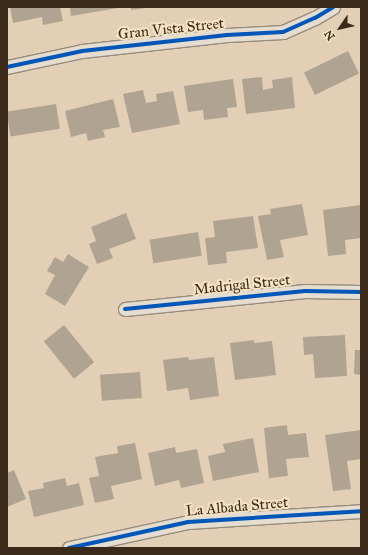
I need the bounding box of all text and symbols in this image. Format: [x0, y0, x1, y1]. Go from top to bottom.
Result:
north arrow [320, 8, 360, 48]
street label: Gran Vista Street [117, 14, 225, 44]
text: N [322, 27, 338, 42]
street label: Madrigal Street [193, 271, 291, 299]
street label: La Albada Street [185, 494, 289, 520]

